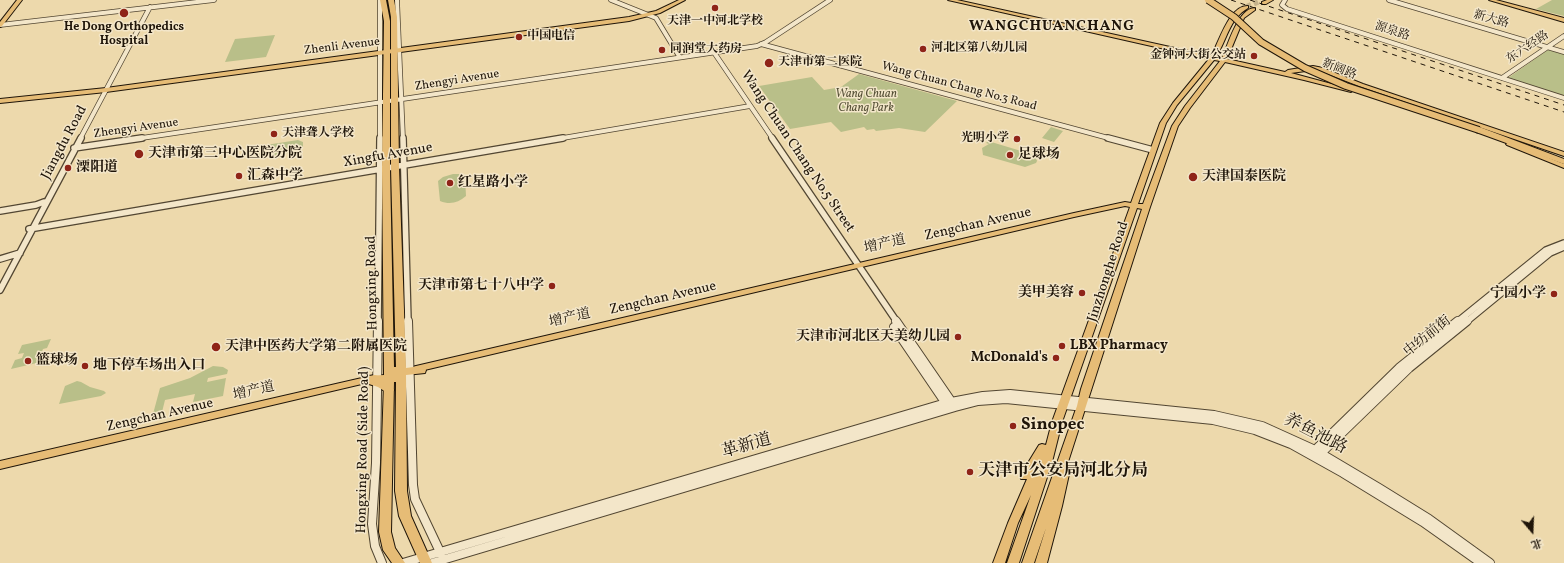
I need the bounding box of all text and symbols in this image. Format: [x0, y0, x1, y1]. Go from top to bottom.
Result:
marker: 天津一中河北学校 [710, 3, 720, 13]
marker: He Dong Orthopedics Hospital [118, 7, 130, 19]
street label: 新大路 [1472, 8, 1510, 32]
place label: 天津一中河北学校 [667, 15, 763, 29]
district label: WANGCHUANCHANG [969, 18, 1135, 36]
street label: 源泉路 [1373, 20, 1411, 44]
place label: He Dong Orthopedics Hospital [64, 21, 184, 49]
street label: 东六经路 [1504, 29, 1552, 67]
place label: 中国电信 [527, 30, 575, 44]
marker: 中国电信 [514, 32, 524, 42]
street label: Zhenli Avenue [303, 35, 381, 59]
place label: 河北区第八幼儿园 [931, 42, 1027, 56]
place label: 同润堂大药房 [670, 43, 742, 57]
marker: 河北区第八幼儿园 [918, 44, 928, 54]
marker: 同润堂大药房 [657, 45, 667, 55]
place label: 金钟河大街公交站 [1150, 49, 1246, 63]
marker: 金钟河大街公交站 [1249, 51, 1259, 61]
place label: 天津市第二医院 [778, 56, 862, 70]
marker: 天津市第二医院 [763, 57, 775, 69]
street label: 新阔路 [1320, 57, 1358, 83]
street label: Wang Chuan Chang No.3 Road [880, 59, 1038, 115]
street label: Zhengyi Avenue [414, 67, 500, 95]
street label: Wang Chuan Chang No.5 Street [736, 68, 858, 236]
park label: Wang Chuan Chang Park [835, 88, 897, 116]
street label: Jiangdu Road [38, 103, 92, 183]
street label: Zhengyi Avenue [93, 116, 179, 142]
place label: 天津聋人学校 [282, 127, 354, 141]
marker: 天津聋人学校 [269, 129, 279, 139]
place label: 光明小学 [961, 132, 1009, 146]
marker: 光明小学 [1012, 134, 1022, 144]
street label: Xingfu Avenue [342, 140, 434, 172]
place label: 天津市第三中心医院分院 [148, 146, 302, 162]
place label: 足球场 [1018, 147, 1060, 163]
marker: 天津市第三中心医院分院 [133, 148, 145, 160]
marker: 足球场 [1005, 150, 1015, 160]
place label: 溧阳道 [76, 160, 118, 176]
marker: 溧阳道 [63, 163, 73, 173]
place label: 汇森中学 [247, 168, 303, 184]
place label: 天津国泰医院 [1202, 169, 1286, 185]
marker: 汇森中学 [234, 171, 244, 181]
marker: 天津国泰医院 [1187, 171, 1199, 183]
place label: 红星路小学 [458, 175, 528, 191]
marker: 红星路小学 [445, 178, 455, 188]
street label: Zengchan Avenue [923, 205, 1033, 245]
street label: Jinzhonghe Road [1085, 220, 1133, 324]
street label: 增产道 [863, 232, 907, 258]
street label: Hongxing Road [364, 235, 382, 331]
place label: 天津市第七十八中学 [418, 278, 544, 294]
street label: Zengchan Avenue [608, 279, 718, 319]
marker: 天津市第七十八中学 [547, 281, 557, 291]
place label: 美甲美容 [1018, 285, 1074, 301]
place label: 宁园小学 [1490, 286, 1546, 302]
marker: 美甲美容 [1077, 288, 1087, 298]
marker: 宁园小学 [1549, 289, 1559, 299]
street label: 增产道 [548, 306, 592, 332]
street label: 中纺前街 [1401, 313, 1455, 361]
place label: 天津市河北区天美幼儿园 [796, 329, 950, 345]
marker: 天津市河北区天美幼儿园 [953, 332, 963, 342]
place label: LBX Pharmacy [1070, 338, 1168, 354]
place label: 天津中医药大学第二附属医院 [225, 339, 407, 355]
marker: 天津中医药大学第二附属医院 [210, 341, 222, 353]
marker: LBX Pharmacy [1057, 341, 1067, 351]
place label: McDonald's [971, 350, 1048, 366]
place label: 篮球场 [36, 353, 78, 369]
marker: McDonald's [1051, 353, 1061, 363]
marker: 篮球场 [23, 356, 33, 366]
place label: 地下停车场出入口 [93, 358, 205, 374]
marker: 地下停车场出入口 [80, 361, 90, 371]
street label: Hongxing Road (Side Road) [354, 366, 374, 534]
street label: 增产道 [232, 379, 276, 405]
street label: Zengchan Avenue [105, 396, 215, 436]
street label: 养鱼池路 [1280, 410, 1350, 460]
place label: Sinopec [1021, 416, 1084, 436]
marker: Sinopec [1008, 421, 1018, 431]
street label: 革新道 [720, 430, 774, 464]
place label: 天津市公安局河北分局 [978, 462, 1148, 482]
marker: 天津市公安局河北分局 [965, 467, 975, 477]
north arrow [1512, 511, 1552, 551]
text: 北 [1528, 534, 1544, 552]

